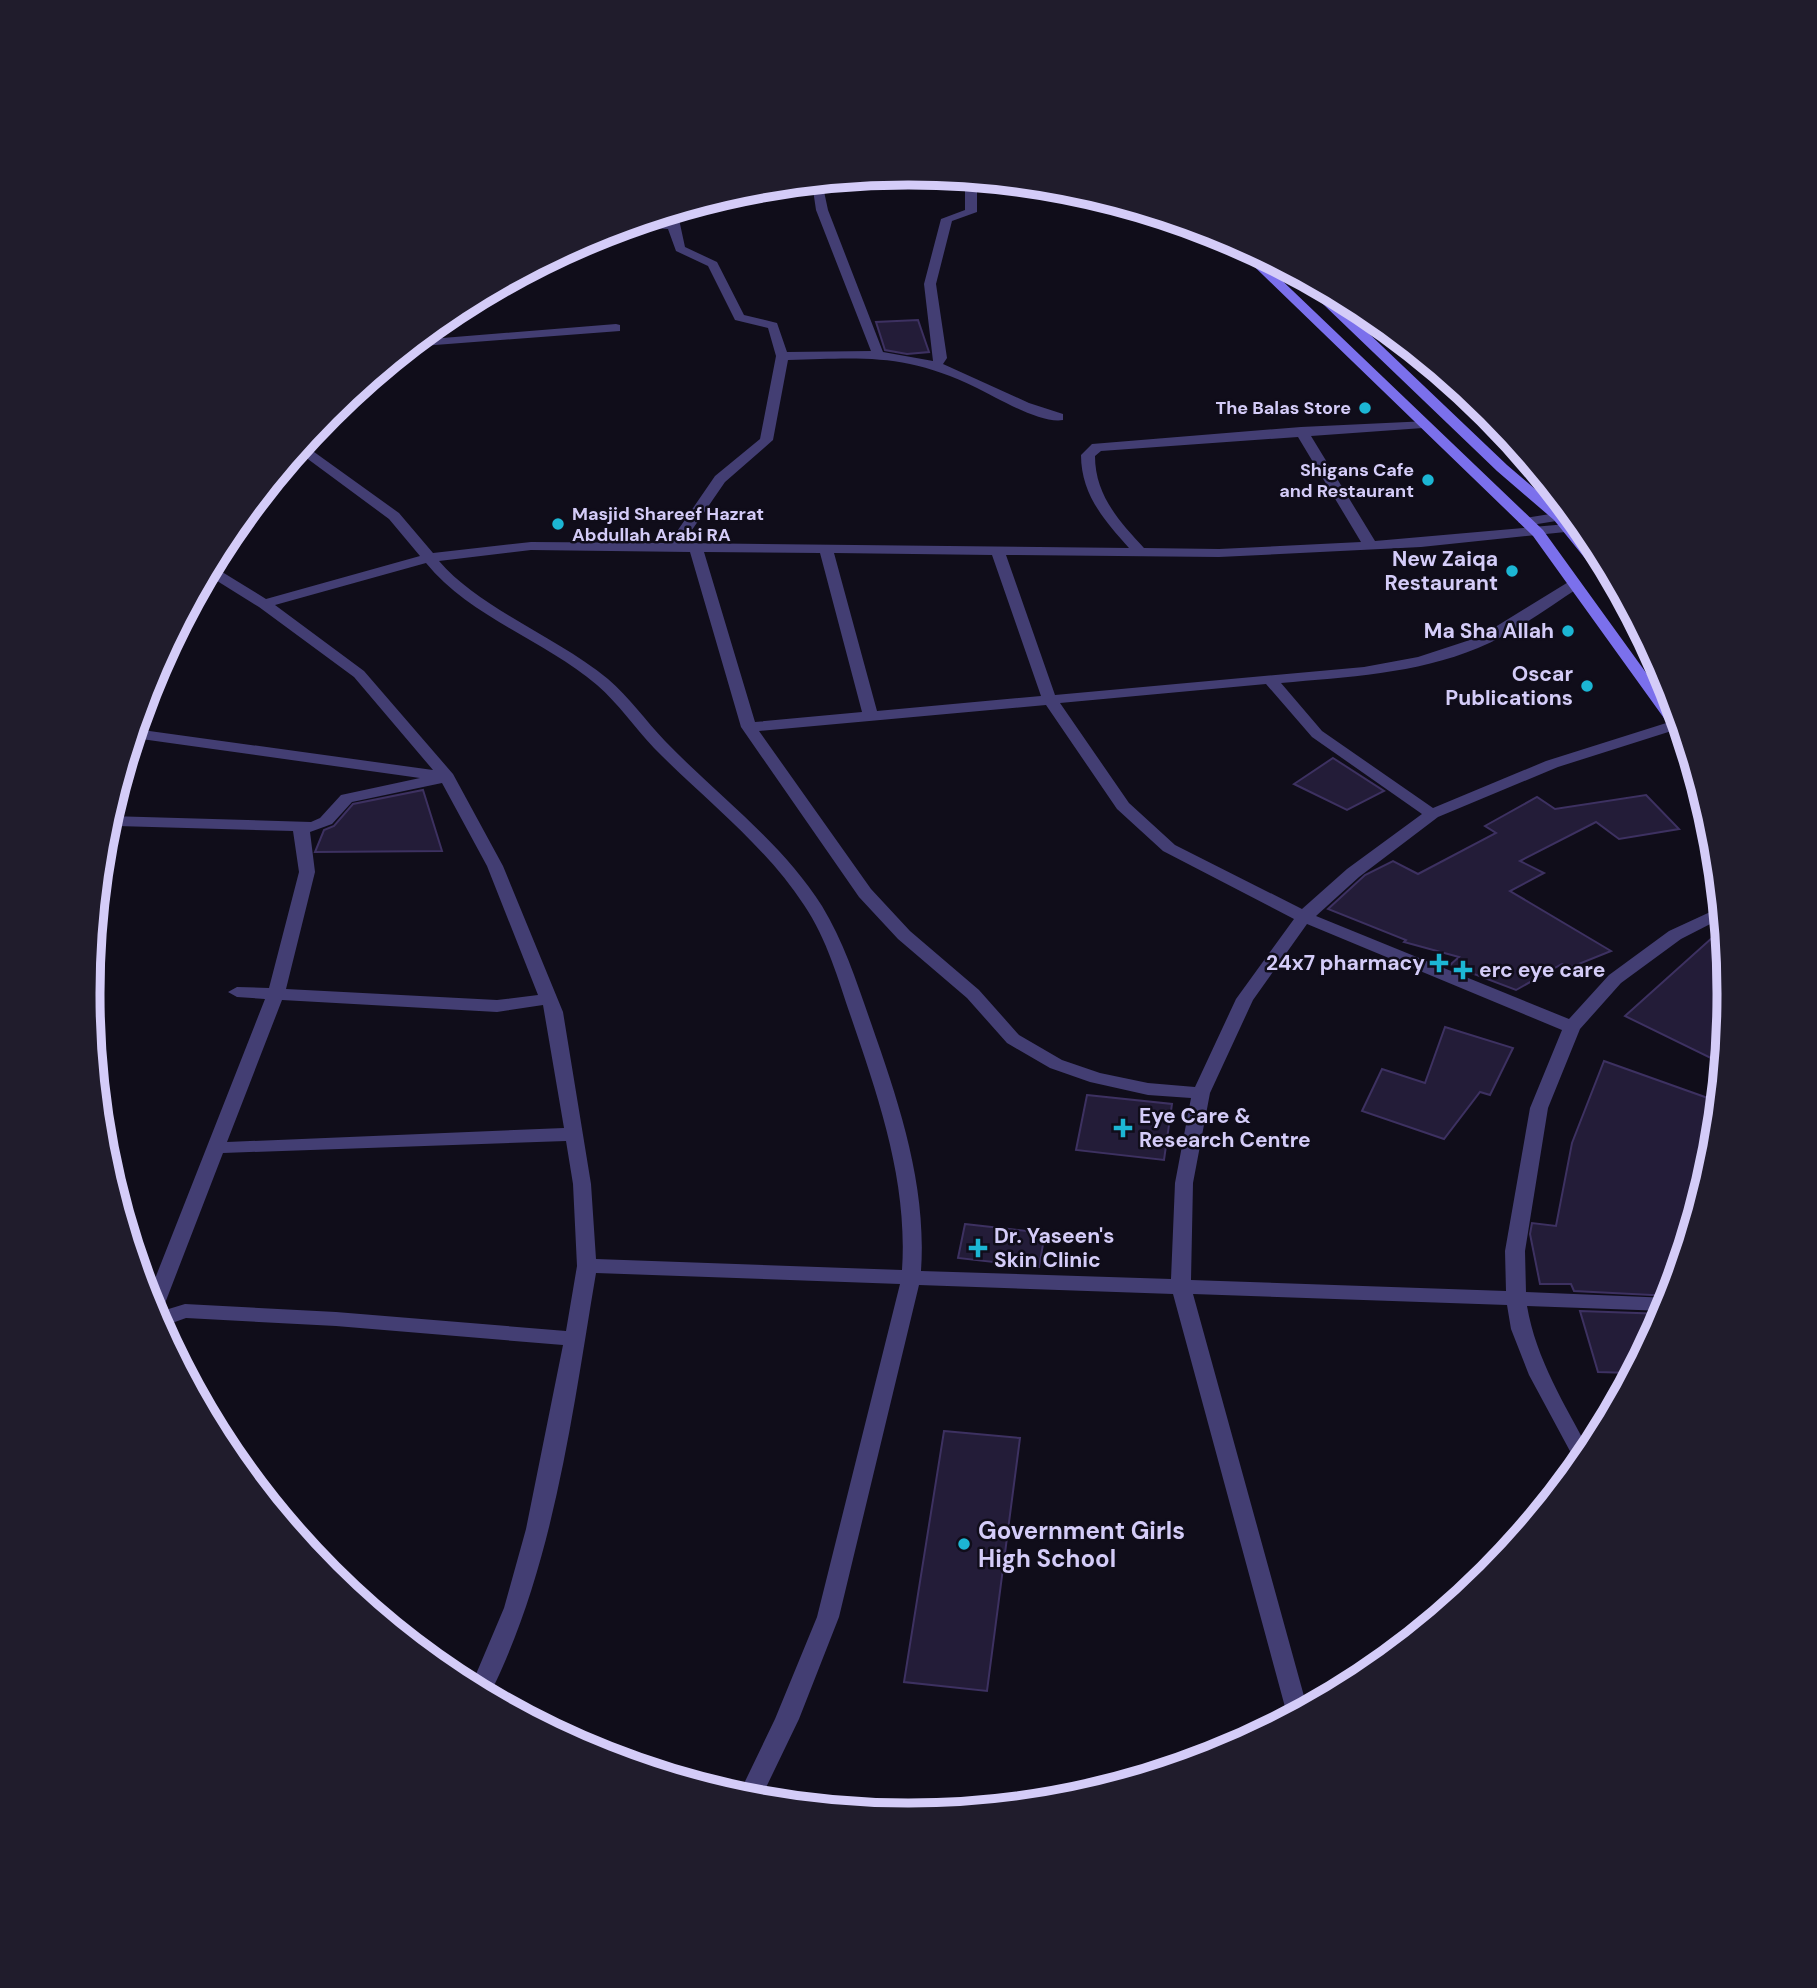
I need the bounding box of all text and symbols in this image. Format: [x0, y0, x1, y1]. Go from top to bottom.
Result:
place label: The Balas Store [1215, 396, 1351, 420]
marker: The Balas Store [1357, 400, 1373, 416]
place label: Shigans Cafe and Restaurant [1279, 458, 1414, 503]
marker: Shigans Cafe and Restaurant [1420, 472, 1436, 488]
place label: Masjid Shareef Hazrat Abdullah Arabi RA [572, 502, 764, 547]
marker: Masjid Shareef Hazrat Abdullah Arabi RA [550, 516, 566, 532]
place label: New Zaiqa Restaurant [1385, 545, 1498, 597]
marker: New Zaiqa Restaurant [1504, 563, 1520, 579]
place label: Ma Sha Allah [1424, 617, 1554, 645]
marker: Ma Sha Allah [1560, 623, 1576, 639]
place label: Oscar Publications [1445, 660, 1573, 712]
marker: Oscar Publications [1579, 678, 1595, 694]
place label: 24x7 pharmacy [1266, 949, 1425, 977]
marker: 24x7 pharmacy [1431, 955, 1447, 971]
place label: erc eye care [1479, 956, 1605, 984]
marker: erc eye care [1453, 960, 1473, 980]
place label: Eye Care & Research Centre [1139, 1102, 1311, 1154]
marker: Eye Care & Research Centre [1113, 1118, 1133, 1138]
place label: Dr. Yaseen's Skin Clinic [994, 1222, 1114, 1274]
marker: Dr. Yaseen's Skin Clinic [968, 1238, 988, 1258]
place label: Government Girls High School [978, 1515, 1185, 1574]
marker: Government Girls High School [956, 1536, 972, 1552]

